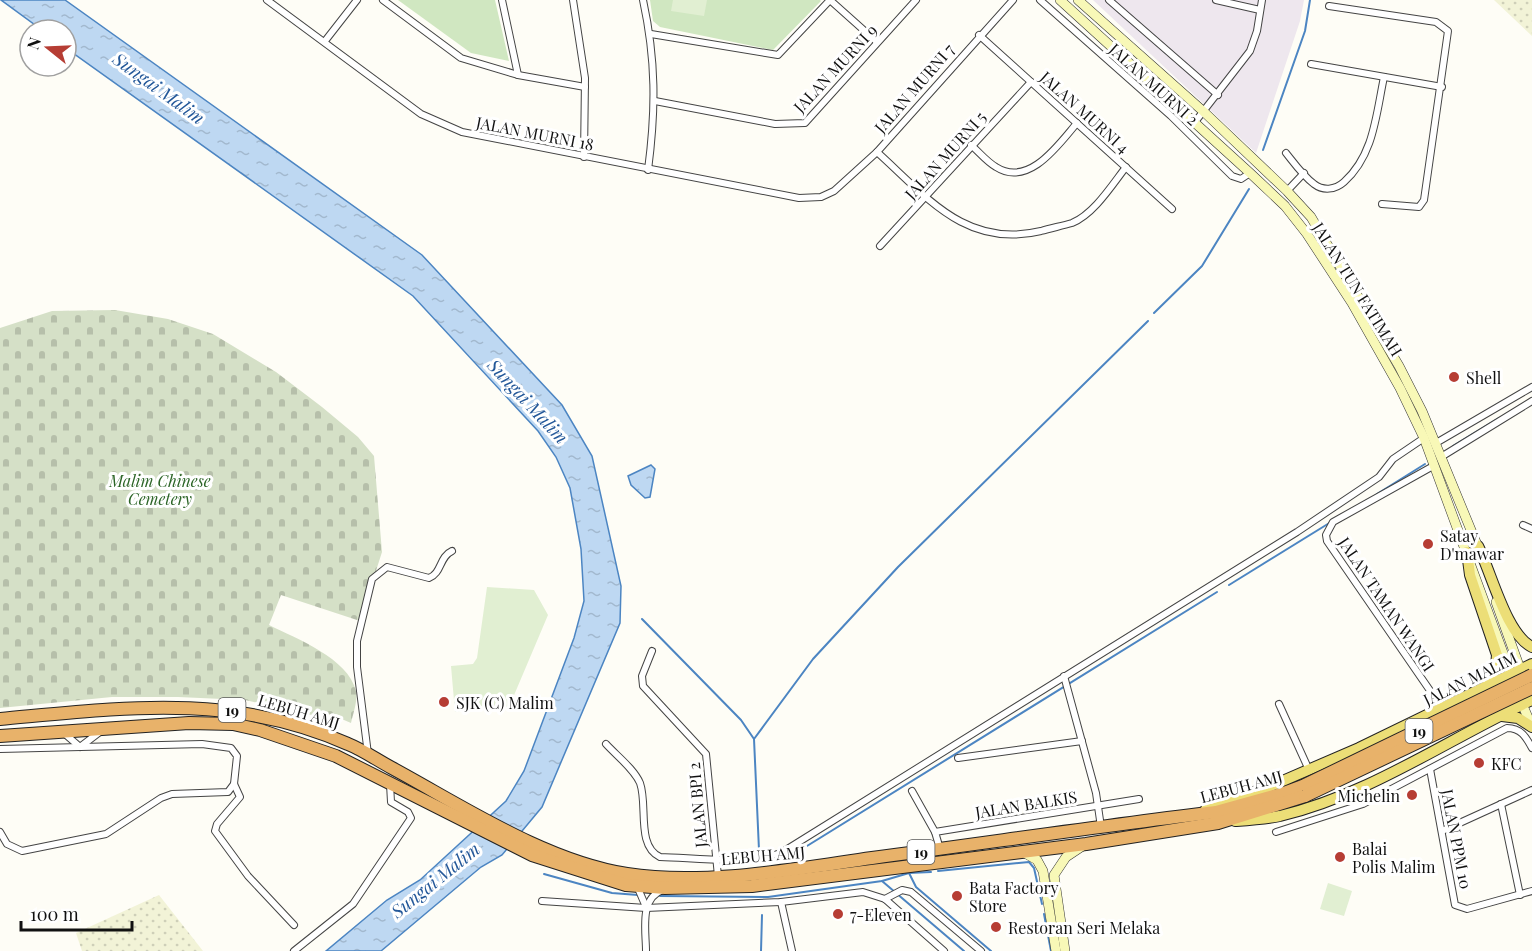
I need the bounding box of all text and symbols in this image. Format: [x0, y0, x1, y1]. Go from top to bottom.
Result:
north arrow [18, 18, 78, 78]
street label: JALAN MURNI 9 [788, 19, 881, 117]
text: N [21, 34, 45, 52]
street label: JALAN MURNI 2 [1104, 38, 1203, 130]
street label: JALAN MURNI 7 [869, 39, 959, 138]
water label: Sungai Malim [108, 46, 210, 129]
street label: JALAN MURNI 4 [1035, 66, 1134, 158]
street label: JALAN MURNI 5 [899, 106, 990, 204]
street label: JALAN MURNI 18 [473, 111, 596, 155]
street label: JALAN TUN FATIMAH [1308, 217, 1408, 360]
water label: Sungai Malim [482, 353, 573, 449]
place label: Shell [1466, 367, 1502, 388]
marker: Shell [1447, 370, 1461, 384]
park label: Malim Chinese Cemetery [108, 470, 211, 509]
place label: Satay D'mawar [1440, 525, 1504, 564]
street label: JALAN TAMAN WANGI [1334, 532, 1440, 675]
marker: Satay D'mawar [1421, 537, 1435, 551]
street label: JALAN MALIM [1419, 646, 1520, 710]
street label: LEBUH AMJ [256, 689, 342, 733]
place label: SJK (C) Malim [456, 692, 554, 713]
marker: SJK (C) Malim [437, 695, 451, 709]
road number: 19 [218, 698, 246, 722]
road number: 19 [1406, 719, 1432, 743]
place label: KFC [1491, 753, 1521, 774]
marker: KFC [1472, 756, 1486, 770]
street label: JALAN BPI 2 [683, 761, 711, 850]
street label: LEBUH AMJ [1198, 765, 1284, 807]
place label: Michelin [1337, 785, 1400, 806]
street label: JALAN BALKIS [973, 786, 1078, 823]
street label: JALAN PPM 10 [1437, 786, 1477, 891]
marker: Michelin [1405, 788, 1419, 802]
water label: Sungai Malim [385, 837, 484, 924]
place label: Balai Polis Malim [1352, 838, 1436, 877]
road number: 19 [908, 840, 934, 864]
street label: LEBUH AMJ [720, 841, 806, 869]
marker: Balai Polis Malim [1333, 850, 1347, 864]
place label: Bata Factory Store [969, 877, 1059, 916]
marker: Bata Factory Store [950, 889, 964, 903]
scale bar [21, 894, 132, 932]
text: 100 m [30, 902, 79, 926]
place label: 7-Eleven [850, 904, 912, 925]
marker: 7-Eleven [831, 907, 845, 921]
place label: Restoran Seri Melaka [1008, 917, 1160, 938]
marker: Restoran Seri Melaka [989, 920, 1003, 934]

